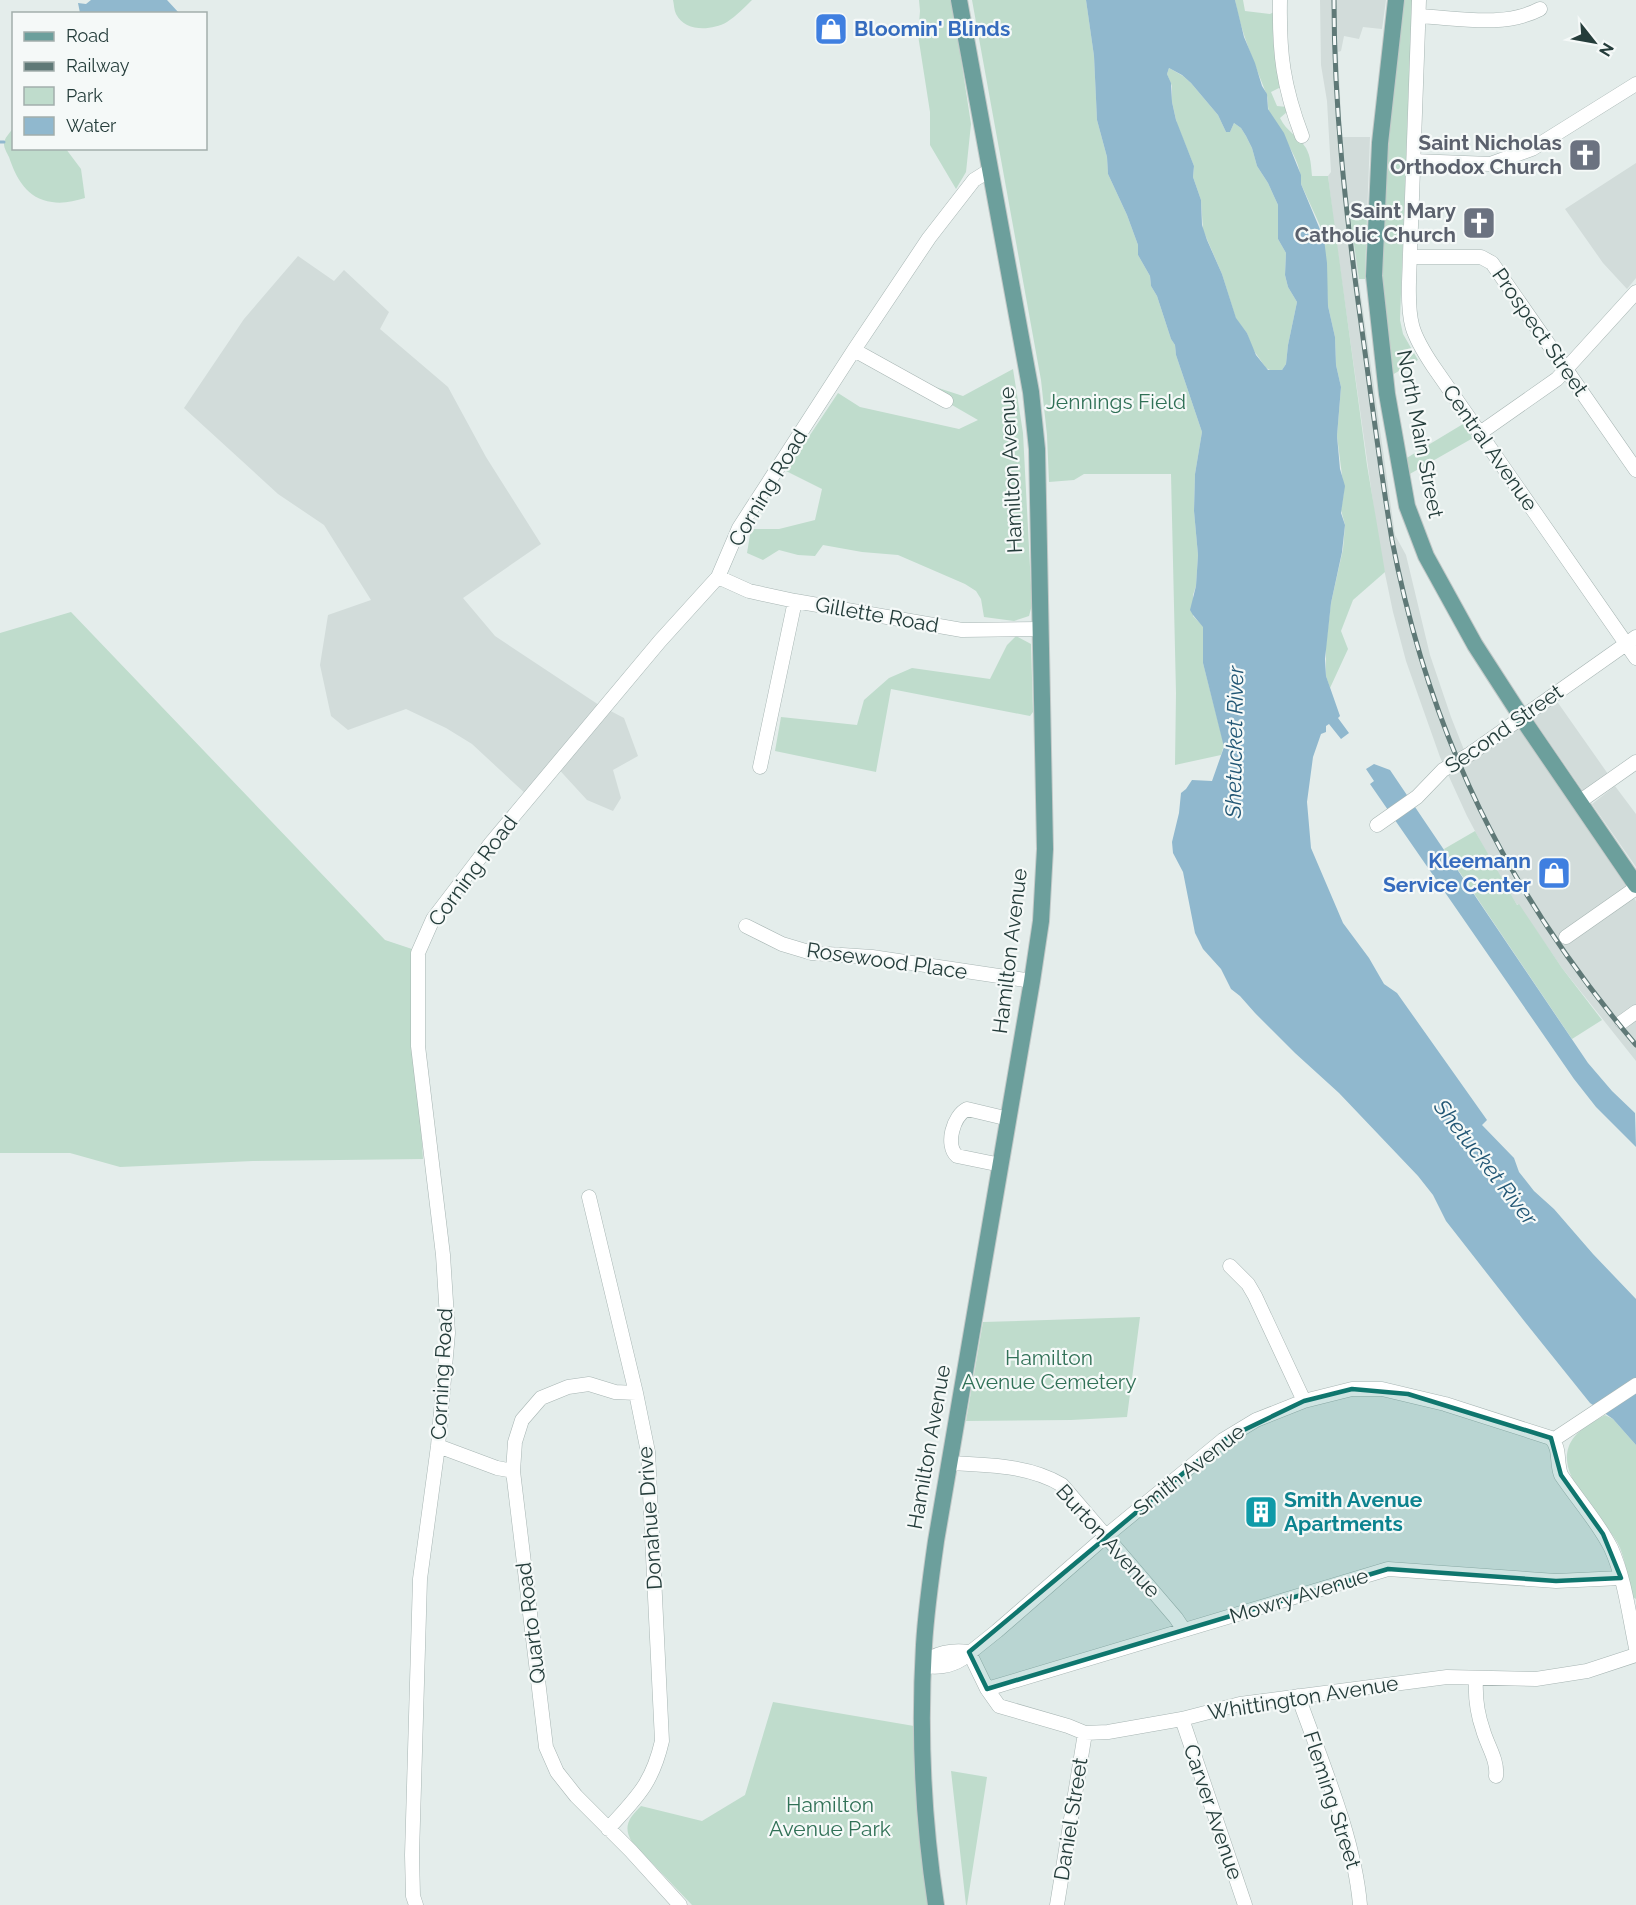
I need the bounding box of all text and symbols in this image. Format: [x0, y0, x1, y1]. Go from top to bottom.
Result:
shop icon: Bloomin' Blinds [813, 11, 849, 47]
legend [12, 12, 207, 150]
north arrow [1564, 12, 1624, 72]
place label: Bloomin' Blinds [854, 16, 1010, 41]
text: Road [66, 25, 109, 46]
text: N [1595, 39, 1618, 60]
text: Railway [66, 55, 130, 76]
text: Park [66, 85, 103, 106]
text: Water [66, 115, 117, 136]
place label: Saint Nicholas Orthodox Church [1390, 130, 1562, 179]
church icon: Saint Nicholas Orthodox Church [1567, 137, 1603, 173]
place label: Saint Mary Catholic Church [1295, 198, 1456, 247]
church icon: Saint Mary Catholic Church [1461, 205, 1497, 241]
street label: Prospect Street [1487, 263, 1594, 400]
street label: North Main Street [1392, 348, 1449, 520]
street label: Central Avenue [1438, 380, 1543, 516]
street label: Hamilton Avenue [994, 386, 1027, 554]
park label: Jennings Field [1046, 389, 1186, 414]
street label: Corning Road [723, 425, 812, 551]
street label: Gillette Road [813, 591, 941, 638]
water label: Shetucket River [1220, 664, 1248, 819]
street label: Second Street [1440, 679, 1567, 778]
street label: Corning Road [423, 810, 522, 931]
place label: Kleemann Service Center [1383, 848, 1531, 897]
shop icon: Kleemann Service Center [1536, 855, 1572, 891]
street label: Hamilton Avenue [987, 867, 1032, 1035]
street label: Rosewood Place [805, 937, 969, 984]
water label: Shetucket River [1428, 1093, 1544, 1231]
street label: Corning Road [426, 1307, 457, 1441]
park label: Hamilton Avenue Cemetery [961, 1345, 1137, 1394]
street label: Hamilton Avenue [902, 1363, 955, 1531]
street label: Smith Avenue [1128, 1418, 1249, 1521]
street label: Donahue Drive [632, 1445, 667, 1591]
street label: Burton Avenue [1051, 1479, 1166, 1602]
place label: Smith Avenue Apartments [1284, 1487, 1423, 1536]
building icon: Smith Avenue Apartments [1243, 1494, 1279, 1530]
street label: Quarto Road [511, 1561, 550, 1685]
street label: Mowry Avenue [1226, 1563, 1371, 1629]
street label: Whittington Avenue [1206, 1670, 1400, 1725]
street label: Fleming Street [1298, 1728, 1366, 1872]
street label: Carver Avenue [1179, 1741, 1248, 1883]
street label: Daniel Street [1048, 1756, 1093, 1882]
park label: Hamilton Avenue Park [769, 1792, 891, 1841]

